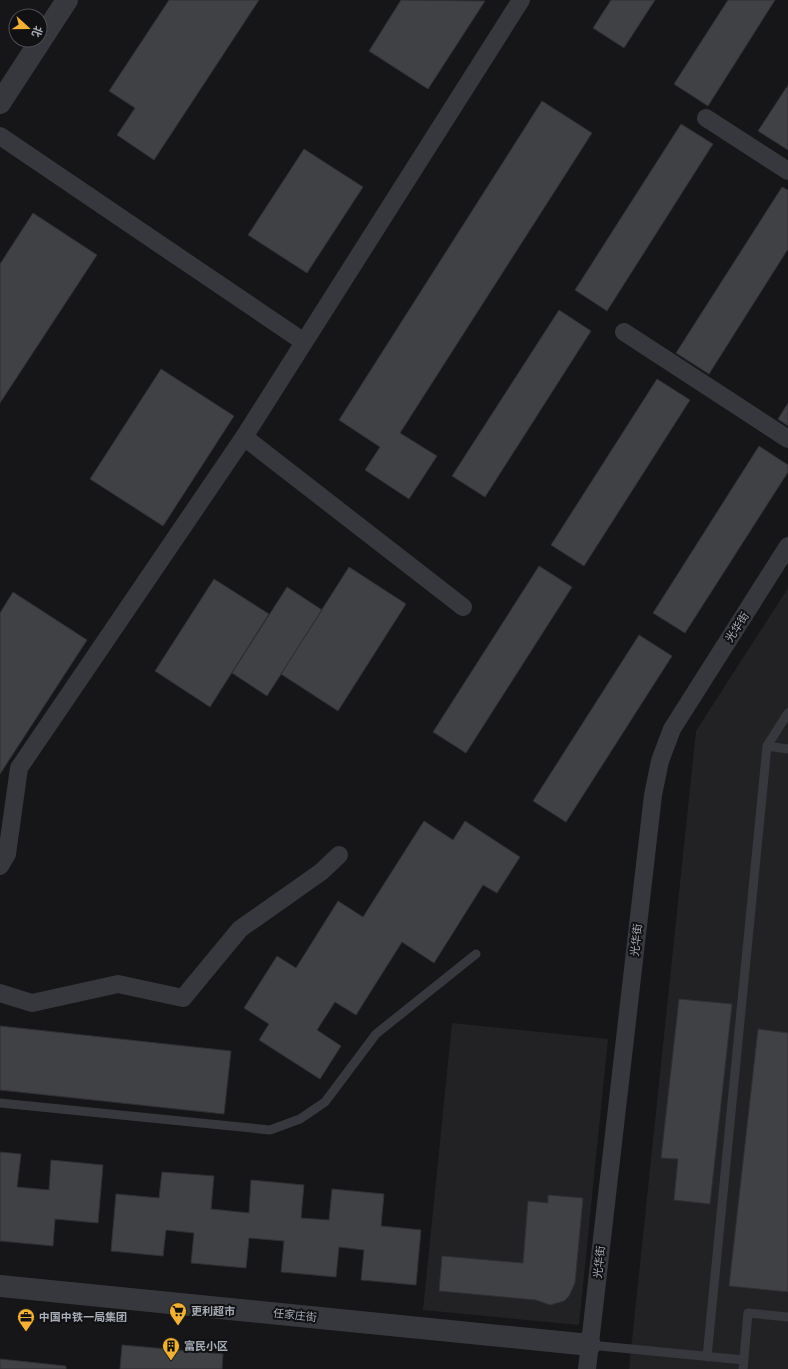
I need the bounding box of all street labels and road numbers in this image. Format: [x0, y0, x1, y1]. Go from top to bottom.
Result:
street label: 光华街 [722, 609, 753, 645]
street label: 光华街 [627, 923, 646, 957]
street label: 光华街 [590, 1245, 609, 1279]
street label: 任家庄街 [272, 1306, 318, 1325]

